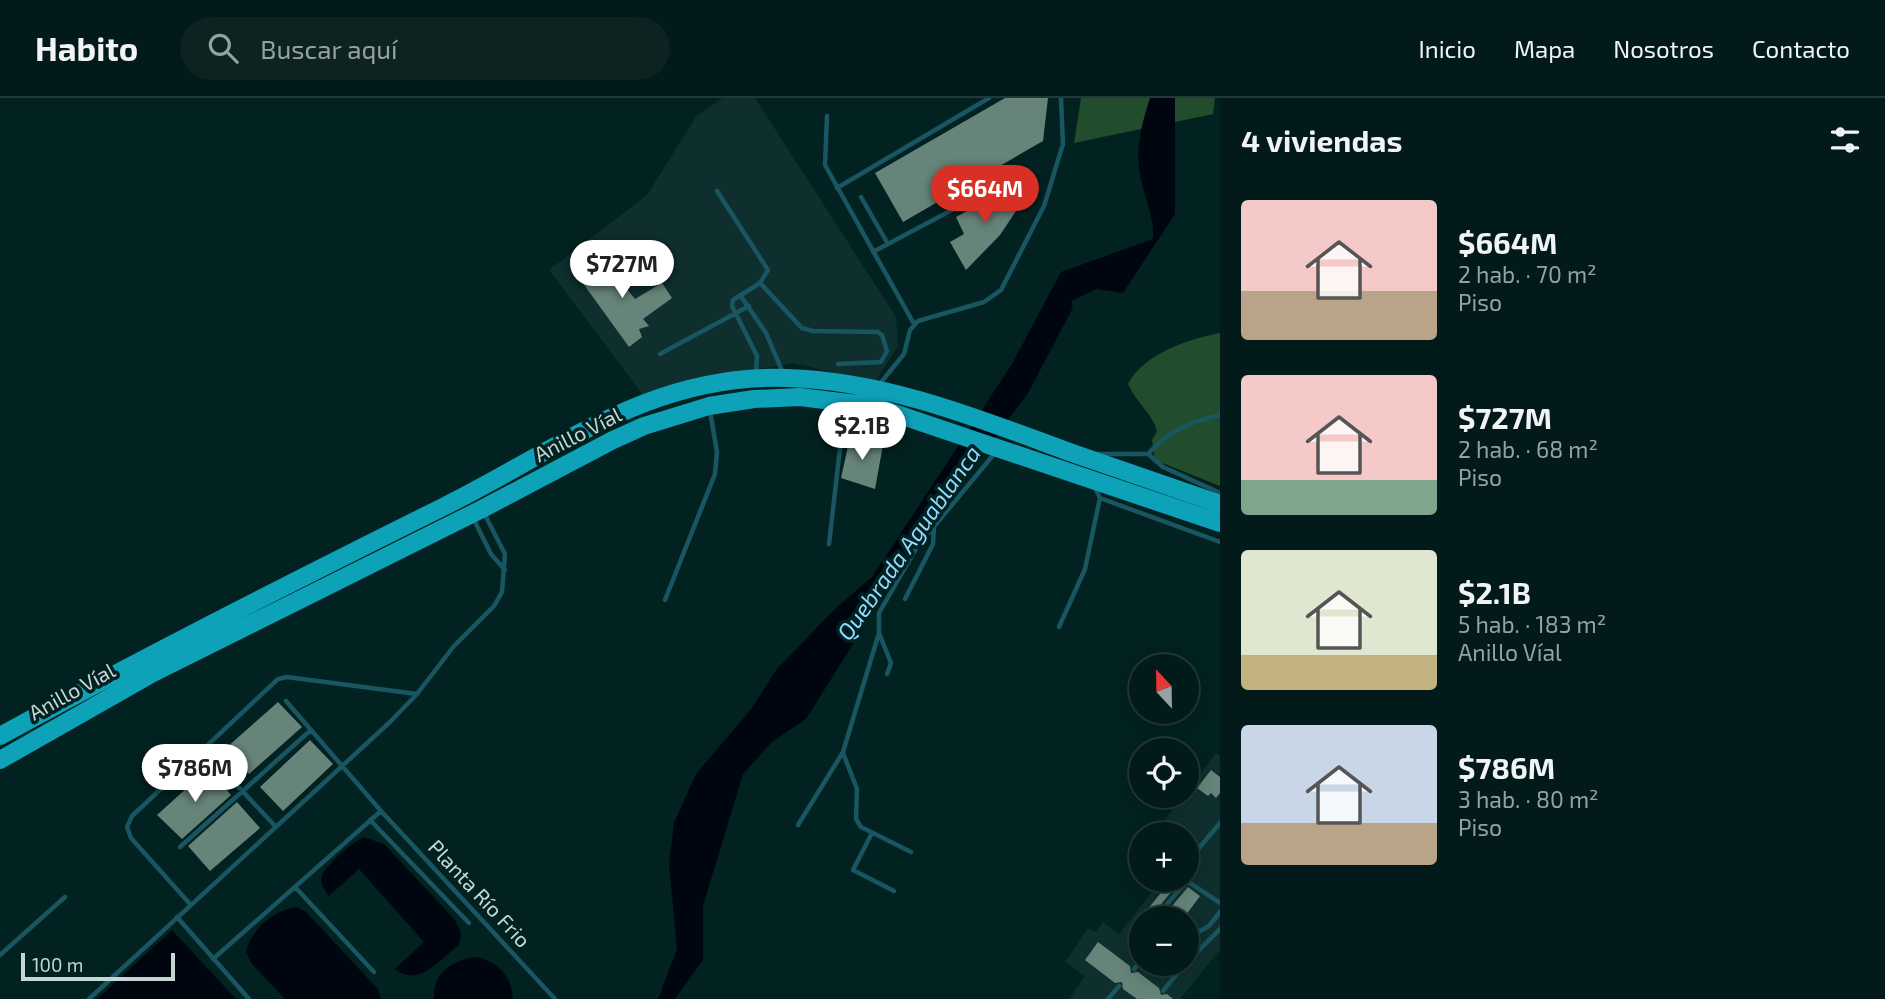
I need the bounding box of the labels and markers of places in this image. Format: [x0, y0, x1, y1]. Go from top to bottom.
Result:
pin: $664M [936, 166, 1034, 225]
pin: $727M [573, 240, 671, 300]
pin: $2.1B [813, 402, 911, 462]
pin: $786M [146, 744, 244, 804]

